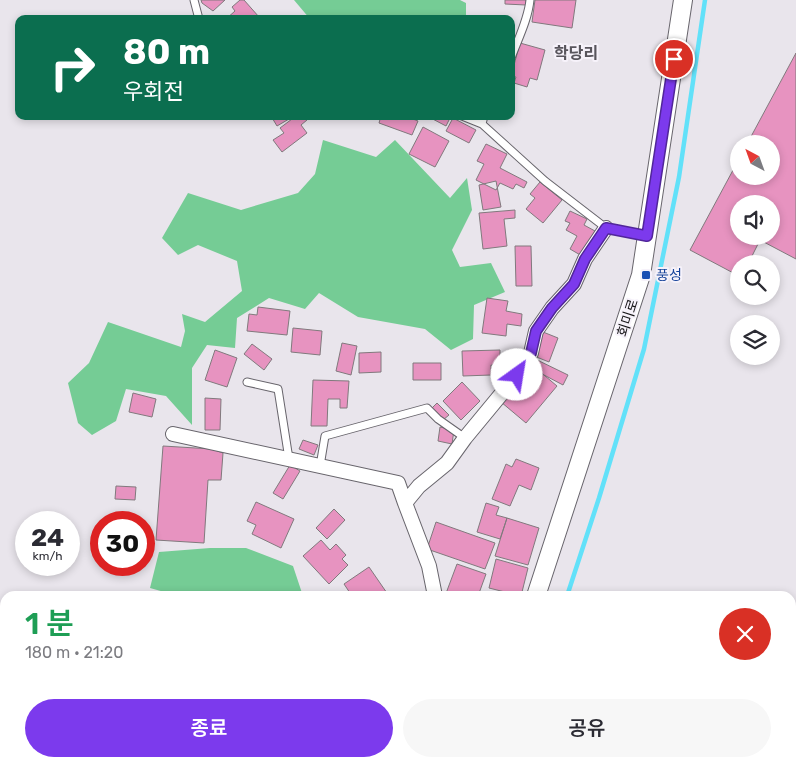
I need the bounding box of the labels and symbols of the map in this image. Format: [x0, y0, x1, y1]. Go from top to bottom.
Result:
pin [653, 38, 695, 80]
district label: 학당리 [554, 44, 598, 63]
north arrow [730, 135, 780, 185]
place label: 풍성 [656, 267, 682, 284]
marker: 풍성 [640, 269, 652, 281]
street label: 회미로 [614, 297, 642, 339]
position arrow [490, 348, 542, 400]
speed limit sign: 30 [90, 511, 155, 576]

